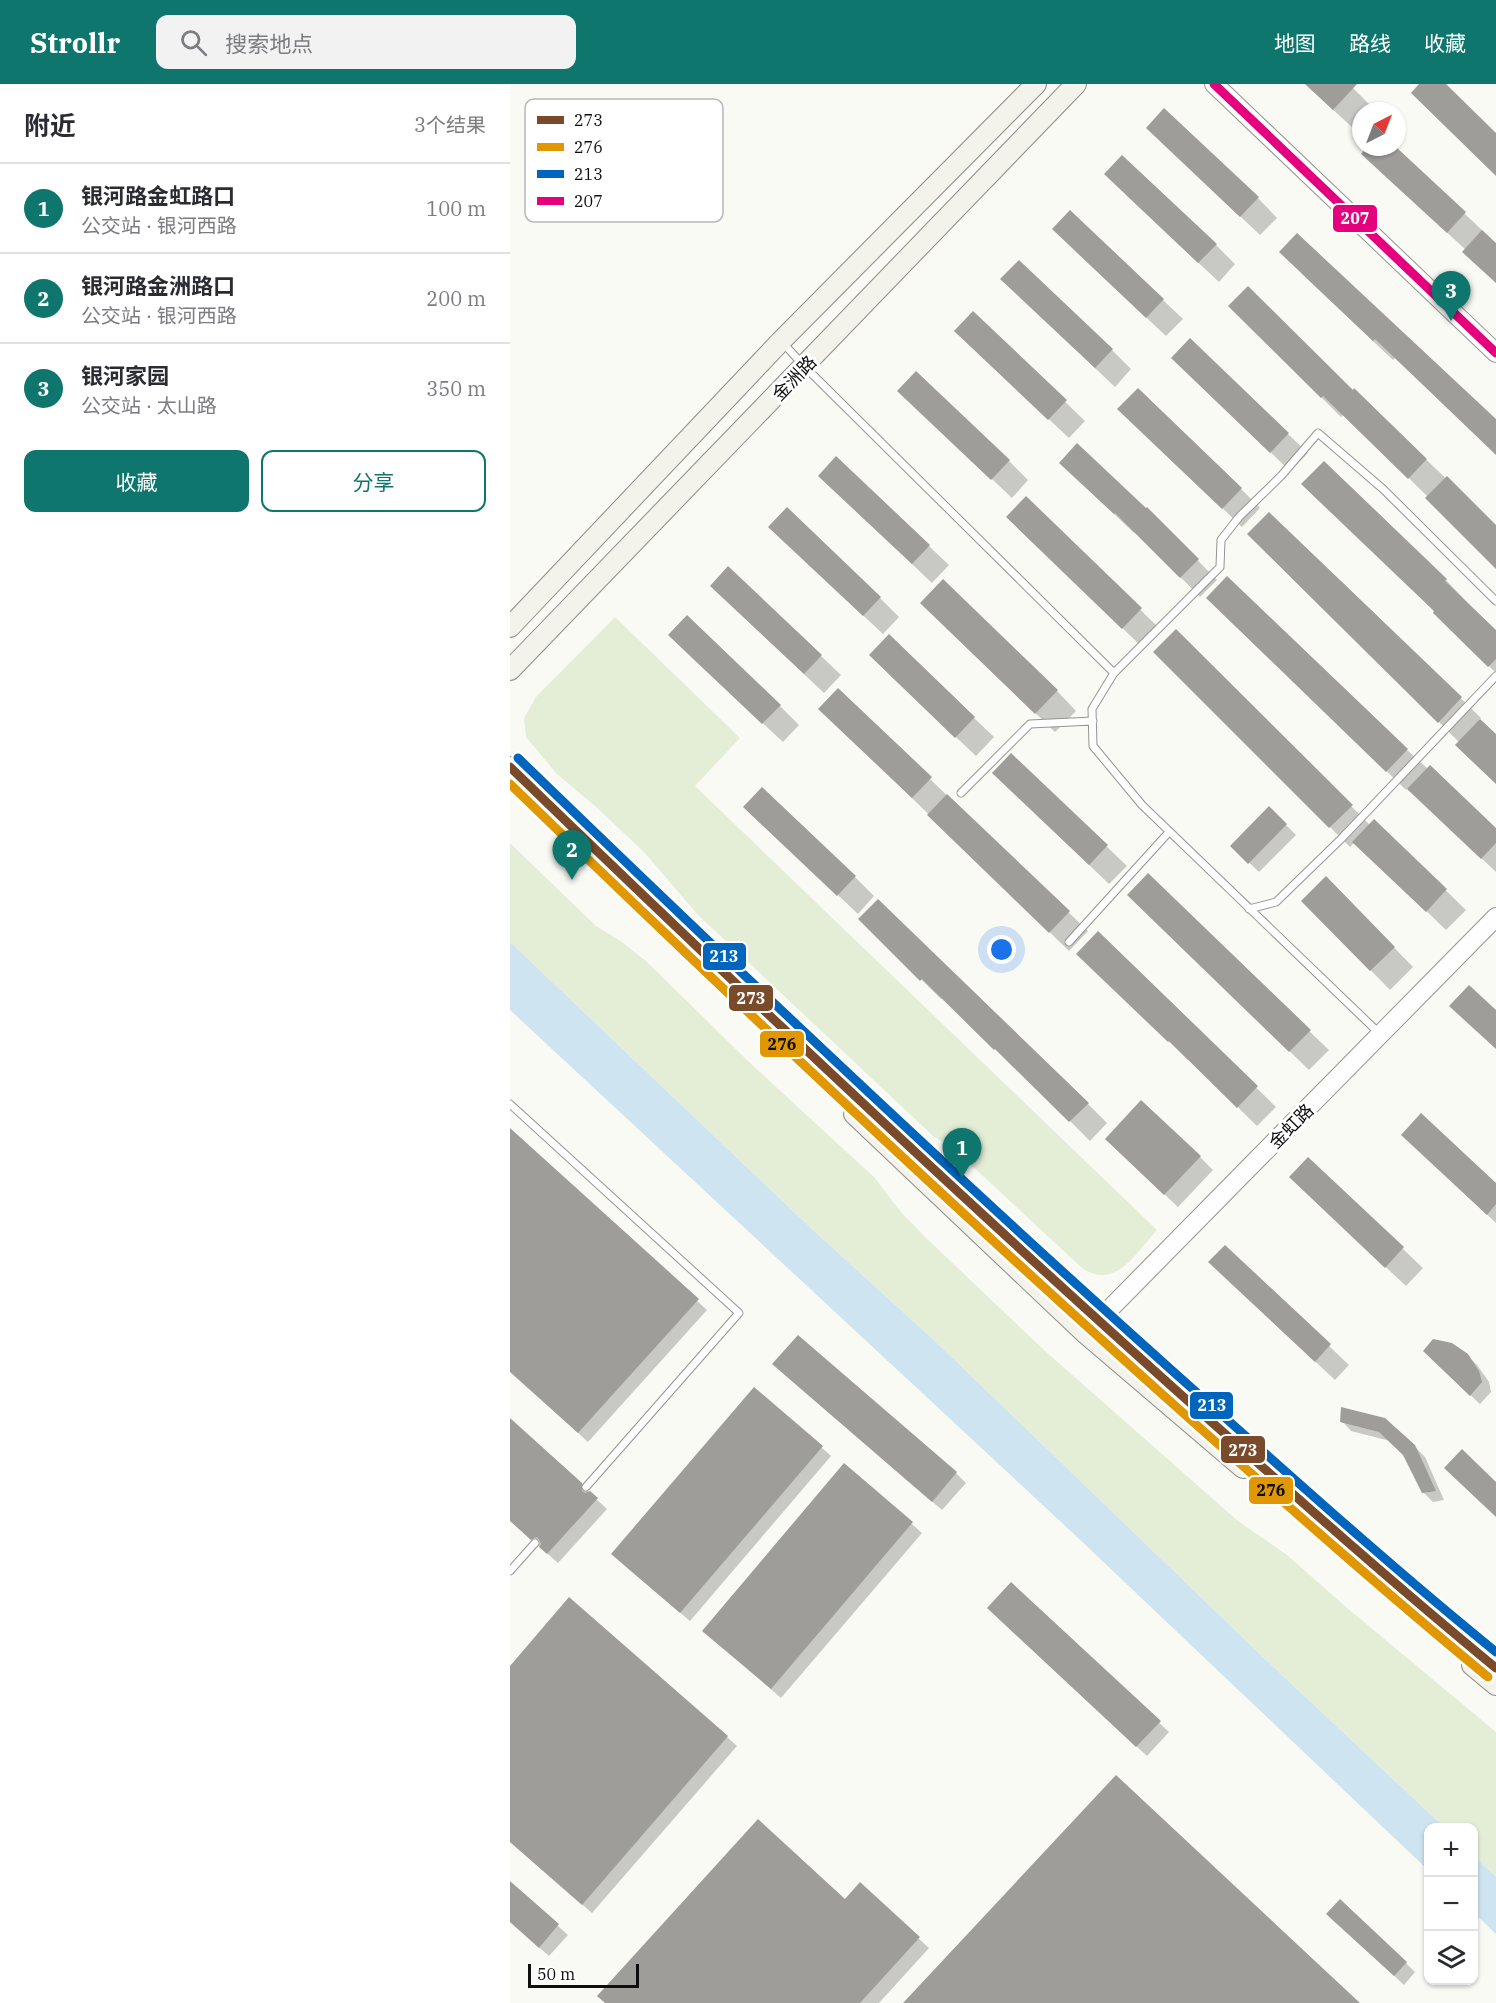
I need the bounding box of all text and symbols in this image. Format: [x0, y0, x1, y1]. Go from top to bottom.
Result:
search box [156, 15, 576, 69]
text: Strollr [30, 24, 120, 61]
icon: search [177, 26, 210, 59]
text: 搜索地点 [225, 29, 313, 58]
text: 地图 [1274, 29, 1316, 57]
text: 路线 [1349, 29, 1391, 57]
text: 收藏 [1424, 29, 1466, 57]
legend [525, 99, 723, 222]
north arrow [1352, 102, 1406, 156]
text: 附近 [24, 108, 76, 142]
text: 273 [574, 110, 603, 130]
text: 3个结果 [414, 111, 486, 138]
text: 276 [574, 137, 603, 157]
text: 213 [574, 164, 603, 184]
text: 银河路金虹路口 [81, 181, 235, 210]
text: 207 [574, 191, 603, 211]
text: 1 [38, 195, 50, 222]
text: 100 m [426, 195, 486, 222]
line badge: 207 [1332, 204, 1378, 233]
text: 207 [1341, 208, 1369, 228]
text: 公交站 · 银河西路 [81, 212, 237, 239]
text: 银河路金洲路口 [81, 271, 235, 300]
pin: 3 [1432, 272, 1470, 321]
text: 2 [38, 285, 50, 312]
text: 200 m [426, 285, 486, 312]
text: 公交站 · 银河西路 [81, 302, 237, 329]
street label: 金洲路 [767, 351, 821, 405]
text: 银河家园 [81, 361, 169, 390]
text: 3 [38, 375, 50, 402]
text: 350 m [426, 375, 486, 402]
text: 公交站 · 太山路 [81, 392, 217, 419]
button: 收藏 [24, 450, 249, 512]
button: 分享 [261, 450, 486, 512]
pin: 2 [552, 830, 592, 880]
your location [987, 935, 1016, 964]
line badge: 213 [702, 942, 747, 971]
text: 213 [710, 946, 738, 966]
line badge: 273 [728, 984, 774, 1012]
text: 273 [737, 988, 765, 1008]
line badge: 276 [759, 1030, 805, 1058]
text: 276 [768, 1034, 796, 1054]
street label: 金虹路 [1264, 1099, 1318, 1153]
pin: 1 [942, 1128, 982, 1178]
line badge: 213 [1189, 1391, 1234, 1420]
text: 213 [1198, 1395, 1226, 1415]
line badge: 273 [1220, 1435, 1266, 1464]
text: 273 [1229, 1440, 1257, 1460]
line badge: 276 [1248, 1476, 1294, 1505]
text: 276 [1257, 1480, 1285, 1500]
map controls [1424, 1823, 1478, 1985]
button: + [1424, 1823, 1478, 1877]
button: − [1424, 1877, 1478, 1931]
button: layers [1424, 1931, 1478, 1985]
scale bar [528, 1961, 639, 1988]
text: 50 m [537, 1964, 575, 1984]

